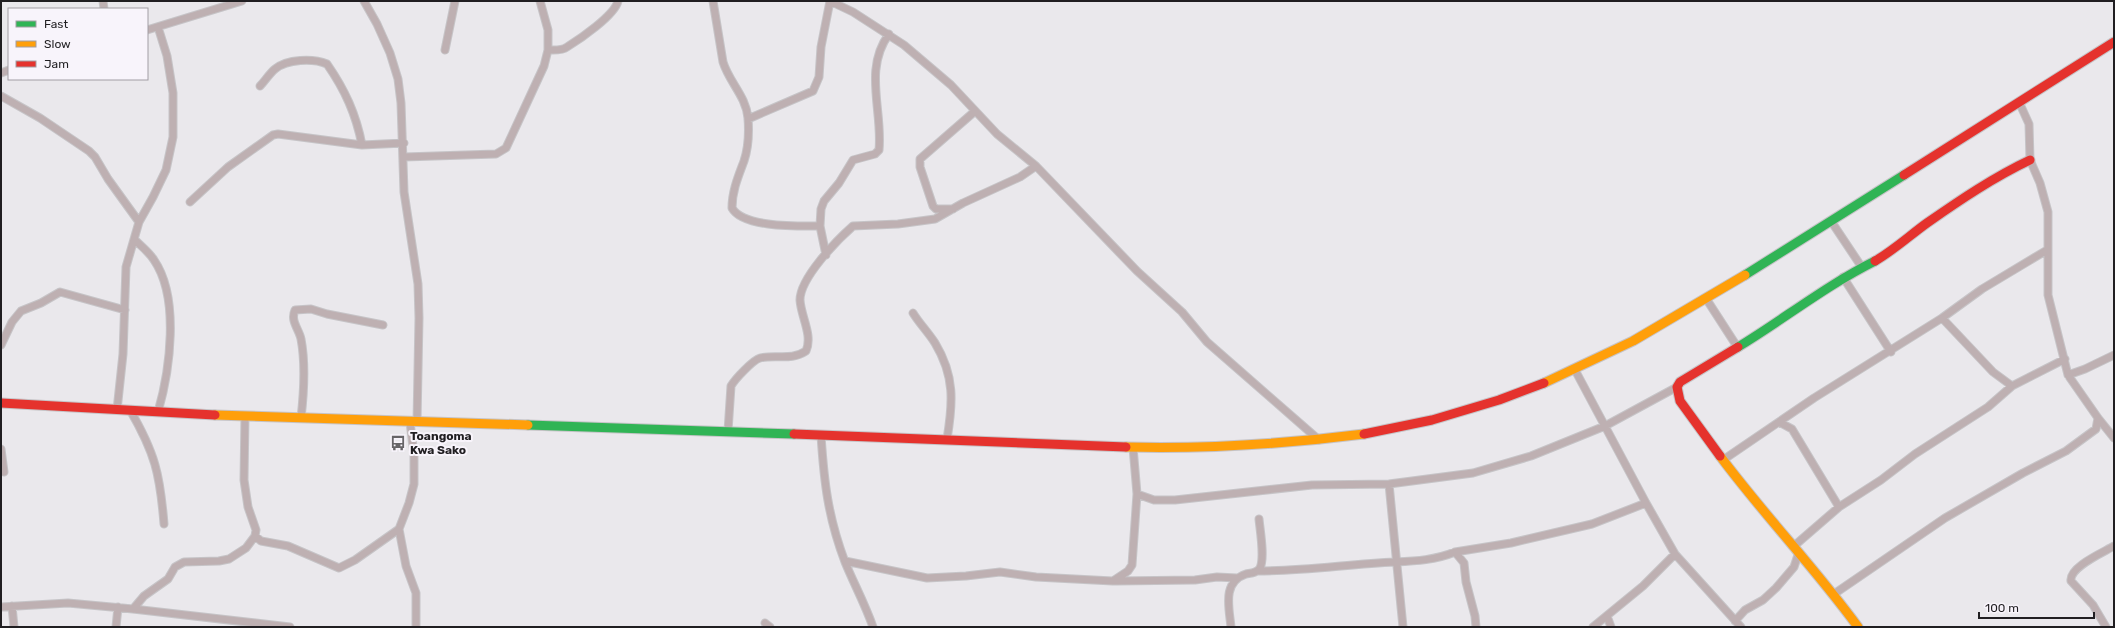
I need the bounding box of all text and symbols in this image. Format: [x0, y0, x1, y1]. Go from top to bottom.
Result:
legend [8, 8, 148, 80]
text: Fast [44, 17, 68, 31]
text: Slow [44, 37, 71, 51]
text: Jam [44, 57, 69, 71]
place label: Toangoma Kwa Sako [410, 429, 472, 457]
bus stop icon: Toangoma Kwa Sako [389, 434, 407, 452]
scale bar [1979, 594, 2094, 620]
text: 100 m [1985, 601, 2019, 615]

